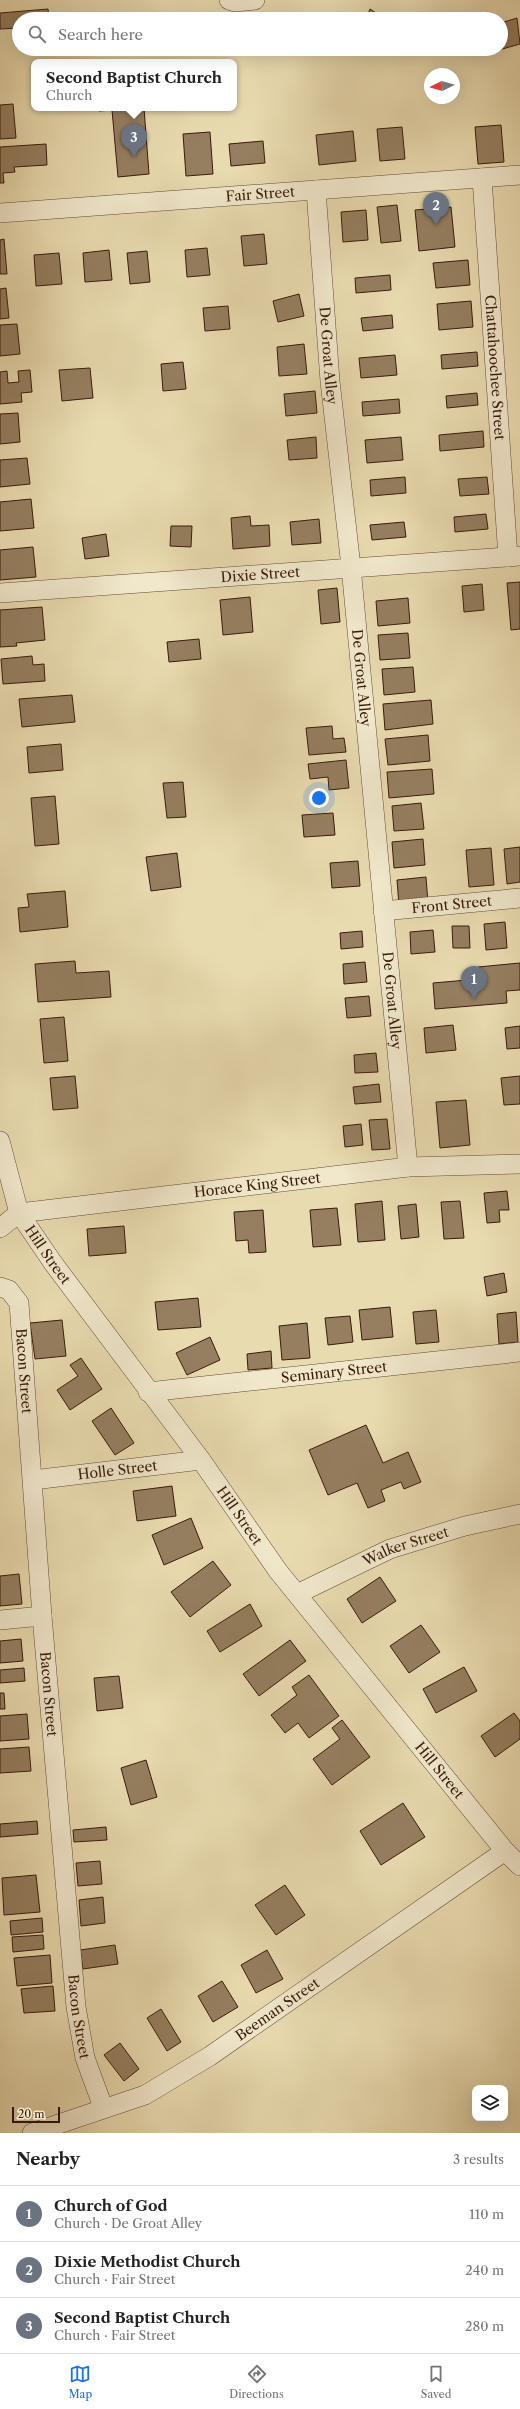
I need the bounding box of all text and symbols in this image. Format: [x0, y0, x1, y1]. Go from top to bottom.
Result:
search box [12, 12, 508, 56]
icon: search [26, 23, 48, 45]
text: Search here [58, 25, 143, 44]
popup [31, 59, 237, 111]
text: Second Baptist Church [46, 68, 222, 87]
north arrow [424, 68, 460, 104]
text: Church [46, 87, 92, 103]
pin: 3 [121, 124, 147, 157]
street label: Fair Street [225, 182, 296, 205]
pin: 2 [423, 192, 449, 225]
street label: Chattahoochee Street [481, 294, 509, 441]
street label: De Groat Alley [316, 306, 342, 406]
street label: Dixie Street [220, 563, 301, 586]
street label: De Groat Alley [348, 628, 375, 728]
your location [309, 788, 329, 808]
street label: Front Street [411, 892, 493, 917]
street label: De Groat Alley [379, 951, 406, 1050]
pin: 1 [461, 966, 487, 999]
street label: Horace King Street [193, 1168, 321, 1201]
street label: Hill Street [21, 1222, 75, 1288]
street label: Bacon Street [12, 1328, 36, 1414]
street label: Seminary Street [280, 1357, 388, 1387]
street label: Holle Street [77, 1456, 158, 1484]
street label: Hill Street [213, 1483, 266, 1549]
street label: Walker Street [359, 1523, 451, 1570]
street label: Bacon Street [36, 1651, 61, 1737]
street label: Hill Street [411, 1738, 468, 1802]
street label: Bacon Street [64, 1973, 94, 2060]
street label: Beeman Street [232, 1974, 323, 2045]
map controls [472, 2085, 508, 2121]
button: layers [472, 2085, 508, 2121]
scale bar [12, 2105, 60, 2124]
text: 20 m [18, 2107, 44, 2121]
text: Nearby [16, 2149, 80, 2169]
text: 3 results [453, 2151, 504, 2167]
text: Church of God [54, 2196, 167, 2215]
text: 1 [26, 2206, 32, 2222]
text: 110 m [469, 2206, 504, 2222]
text: Church · De Groat Alley [54, 2215, 202, 2231]
text: Dixie Methodist Church [54, 2252, 241, 2271]
text: 2 [25, 2262, 33, 2278]
text: 240 m [465, 2262, 504, 2278]
text: Church · Fair Street [54, 2271, 175, 2287]
text: Second Baptist Church [54, 2308, 230, 2327]
text: 3 [25, 2318, 33, 2334]
text: 280 m [465, 2318, 504, 2334]
text: Church · Fair Street [54, 2327, 175, 2343]
tab: Map [69, 2363, 92, 2401]
tab: Directions [229, 2363, 284, 2401]
tab: Saved [421, 2363, 451, 2401]

